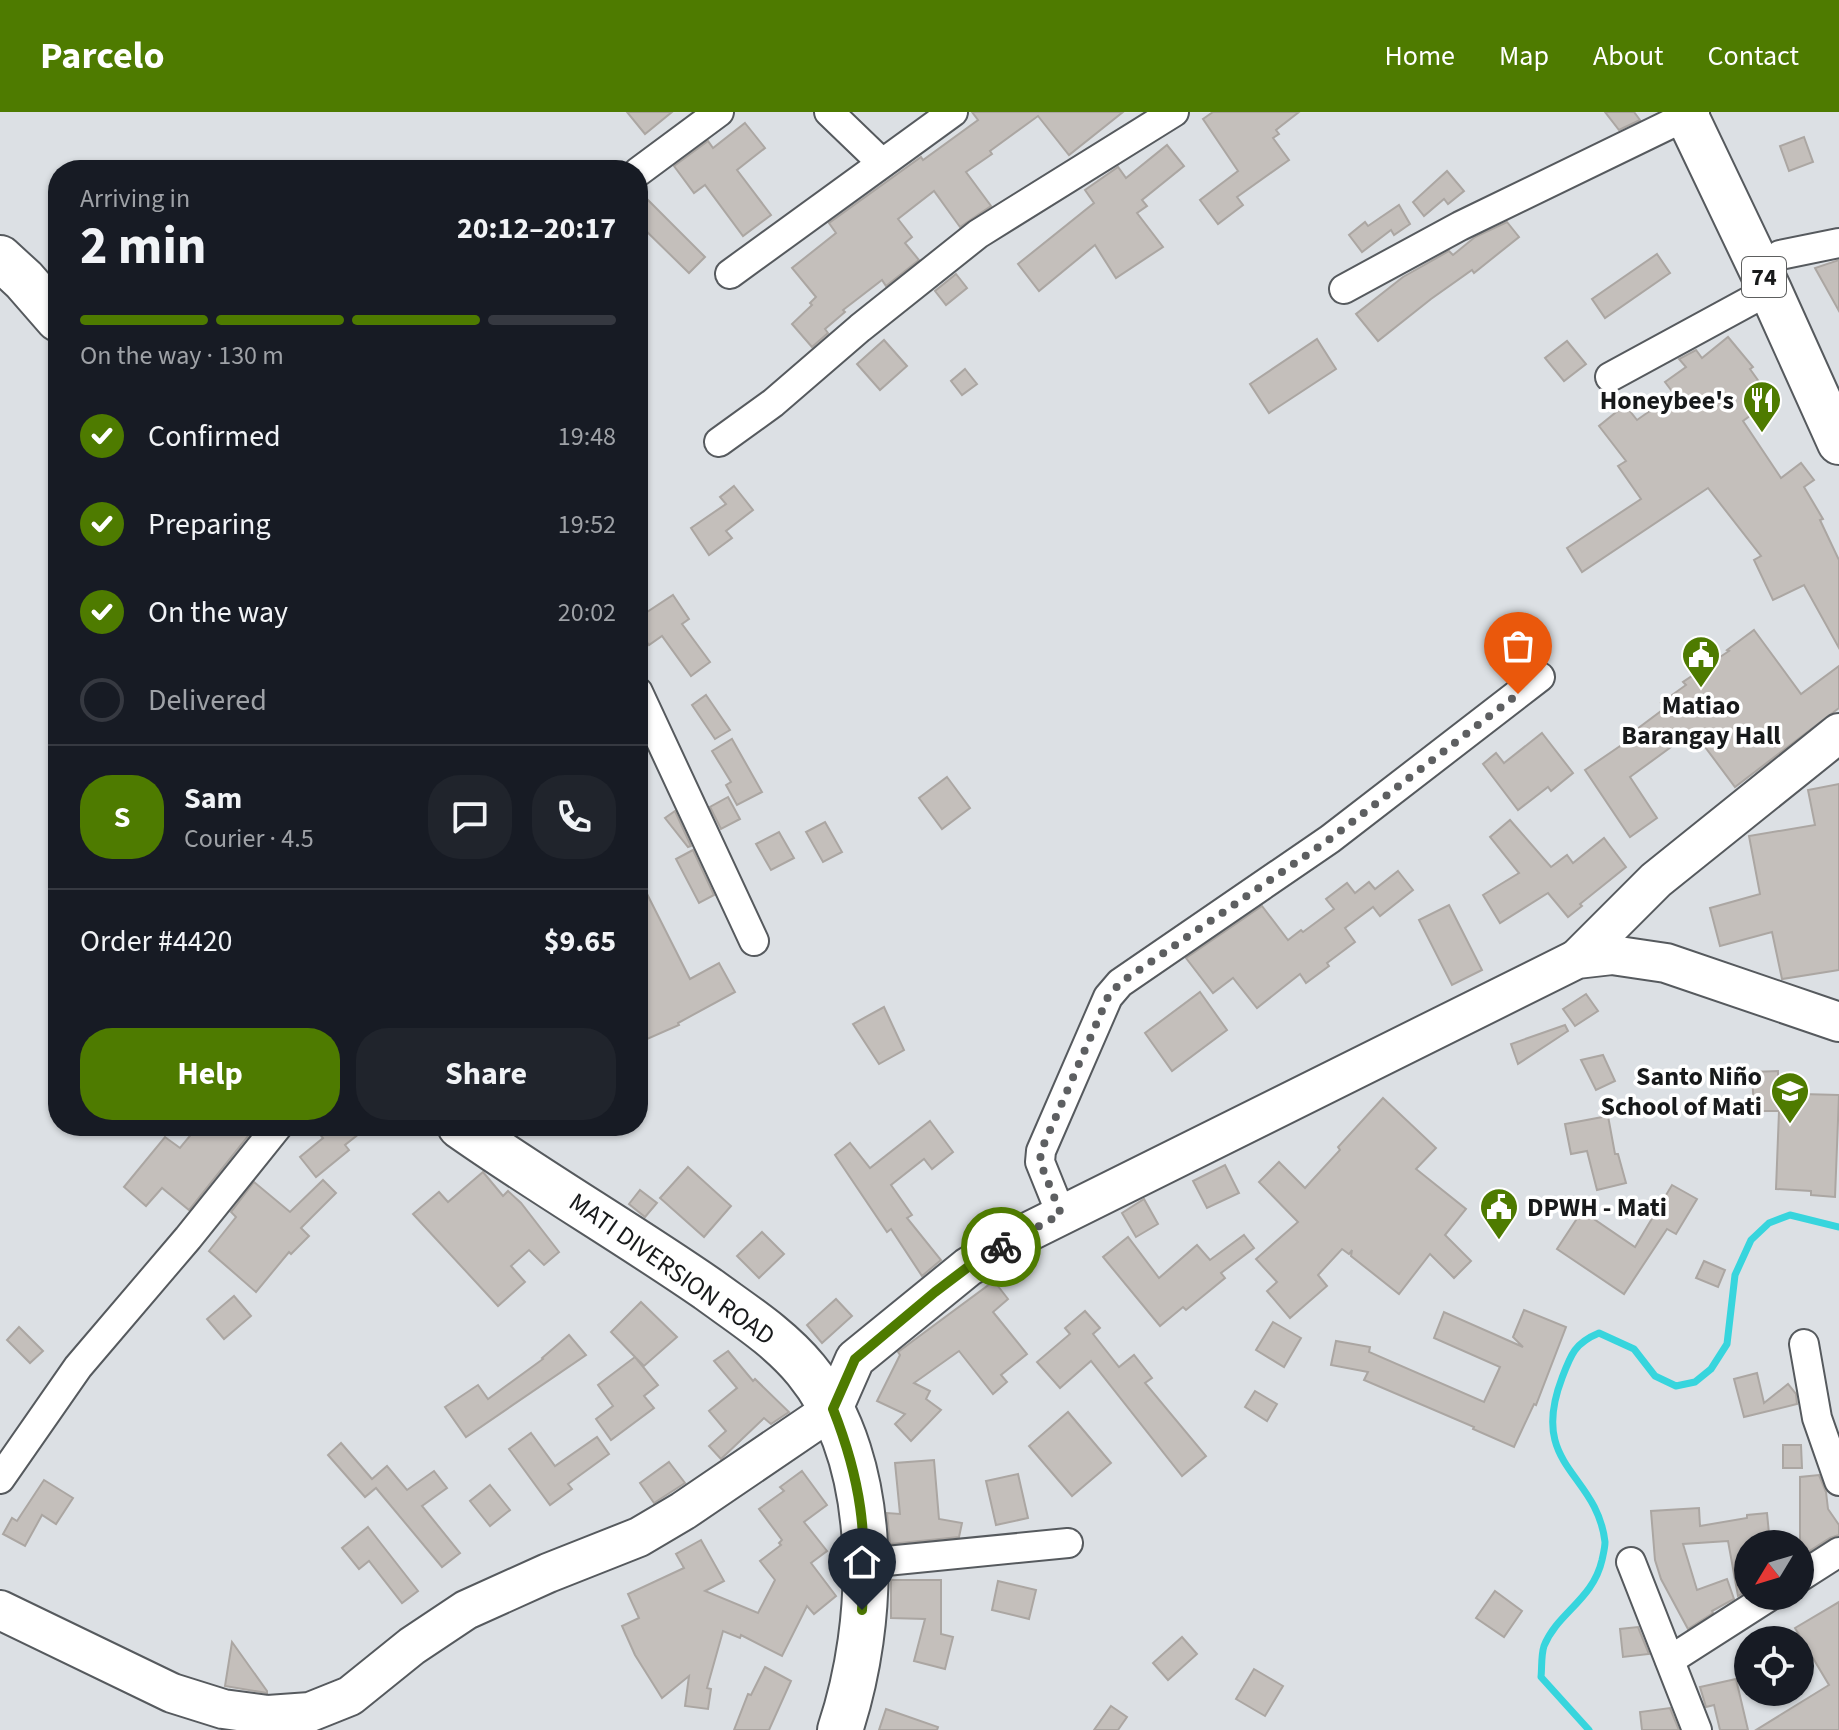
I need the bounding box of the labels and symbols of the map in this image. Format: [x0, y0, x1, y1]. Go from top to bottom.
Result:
road number: 74 [1742, 257, 1786, 297]
restaurant icon: Honeybee's [1741, 379, 1783, 434]
place label: Honeybee's [1600, 382, 1734, 419]
pin [1484, 612, 1552, 694]
public building icon: Matiao Barangay Hall [1680, 634, 1722, 689]
place label: Matiao Barangay Hall [1621, 687, 1781, 754]
place label: Santo Niño School of Mati [1600, 1058, 1762, 1125]
school or university icon: Santo Niño School of Mati [1769, 1070, 1811, 1125]
street label: MATI DIVERSION ROAD [562, 1184, 782, 1354]
public building icon: DPWH - Mati [1478, 1186, 1520, 1241]
place label: DPWH - Mati [1527, 1189, 1667, 1226]
courier [961, 1207, 1041, 1287]
pin [828, 1528, 896, 1610]
north arrow [1734, 1530, 1814, 1610]

